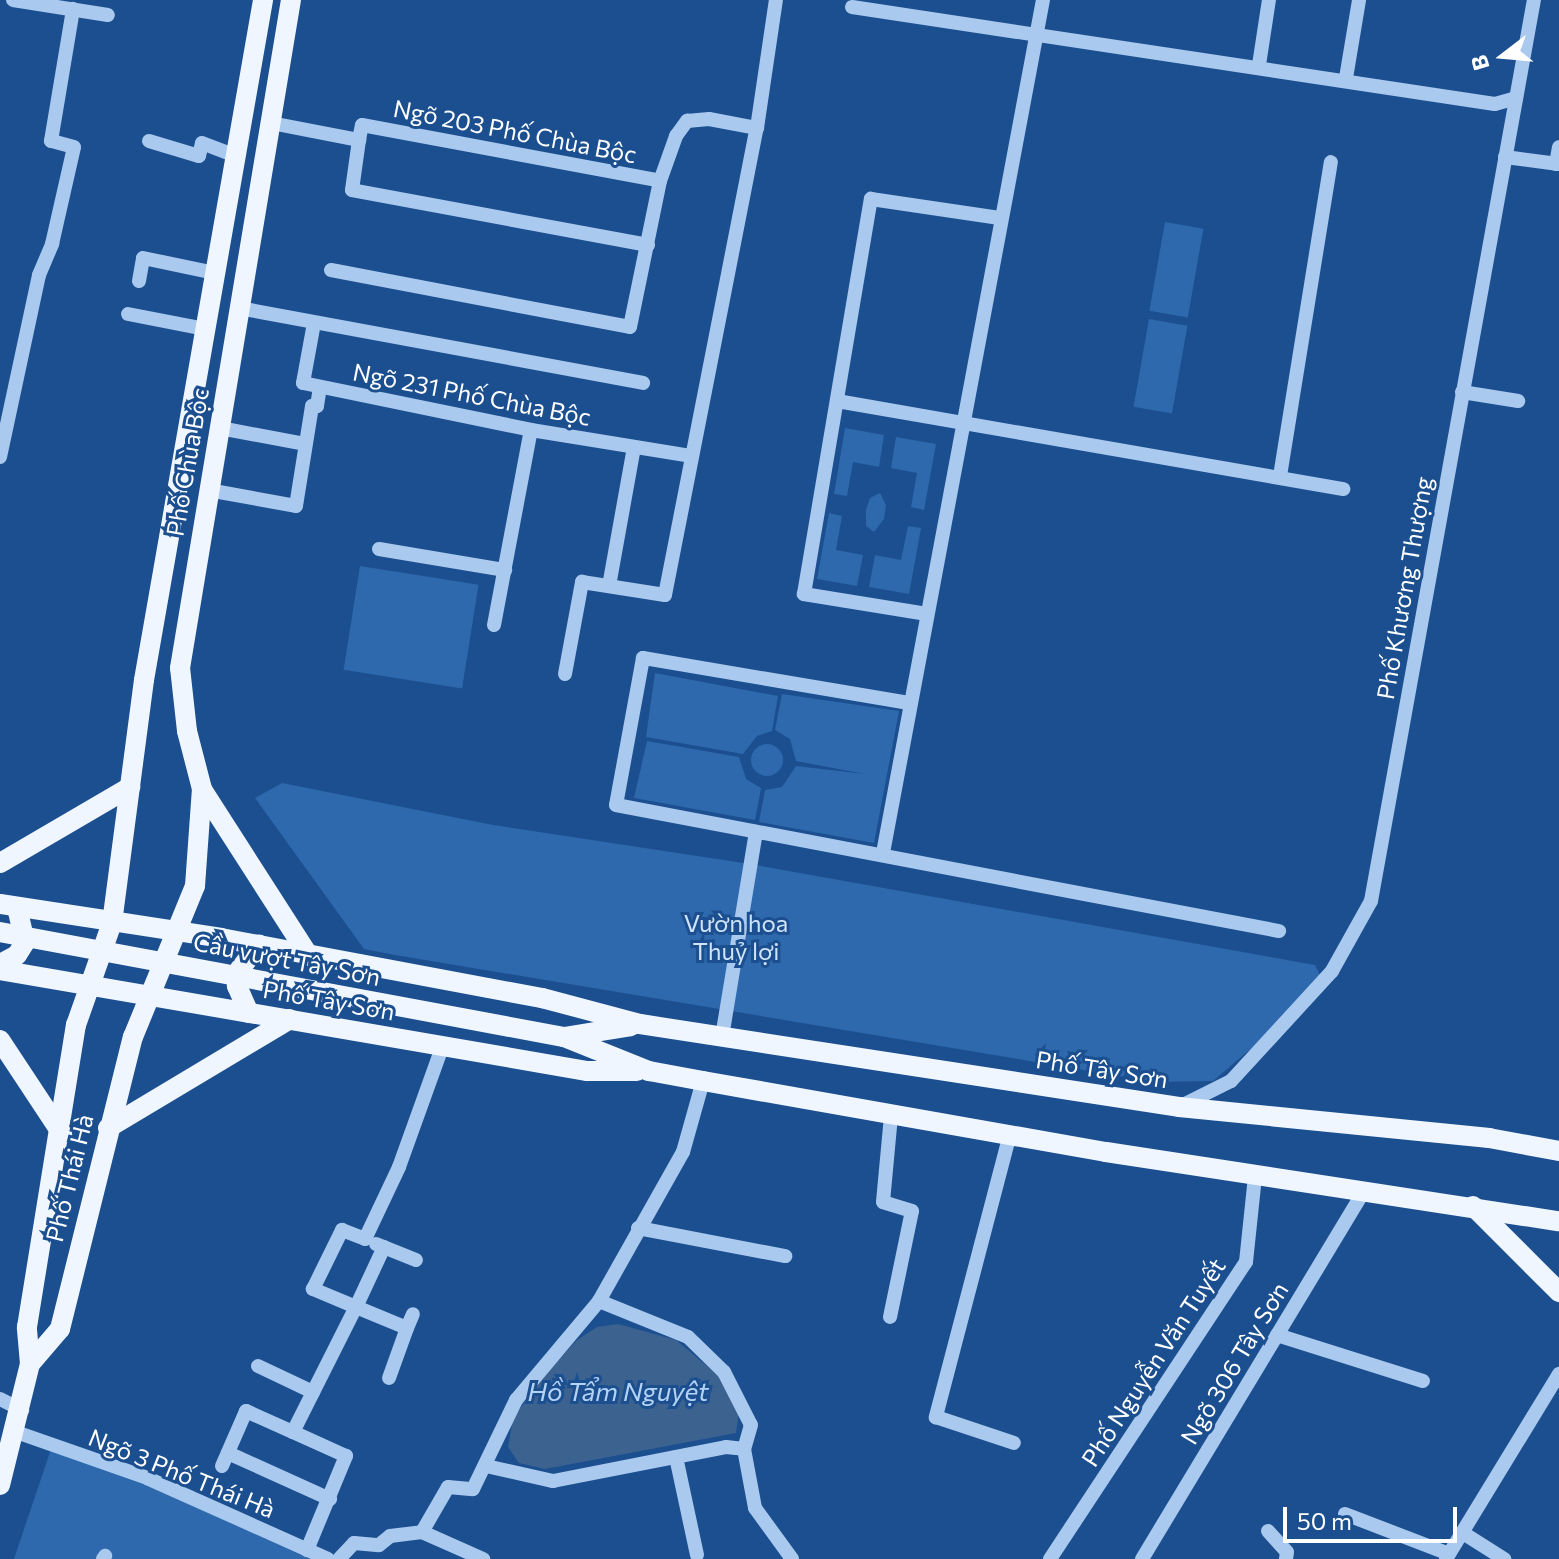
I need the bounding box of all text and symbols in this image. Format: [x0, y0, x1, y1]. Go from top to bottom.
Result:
north arrow [1463, 16, 1543, 96]
text: B [1464, 52, 1494, 73]
street label: Ngõ 203 Phố Chùa Bộc [391, 93, 639, 169]
street label: Ngõ 231 Phố Chùa Bộc [351, 357, 593, 431]
street label: Phố Chùa Bộc [160, 386, 214, 538]
street label: Phố Khương Thượng [1370, 474, 1438, 702]
park label: Vườn hoa Thuỷ lợi [684, 909, 788, 965]
street label: Cầu vượt Tây Sơn [191, 927, 383, 991]
street label: Phố Tây Sơn [261, 974, 397, 1026]
street label: Phố Tây Sơn [1034, 1044, 1170, 1094]
street label: Phố Thái Hà [39, 1111, 99, 1245]
street label: Phố Nguyễn Văn Tuyết [1075, 1253, 1231, 1471]
street label: Ngõ 306 Tây Sơn [1174, 1277, 1294, 1449]
water label: Hồ Tẩm Nguyệt [527, 1375, 709, 1407]
street label: Ngõ 3 Phố Thái Hà [85, 1422, 279, 1524]
scale bar [1287, 1491, 1461, 1541]
text: 50 m [1297, 1506, 1352, 1535]

